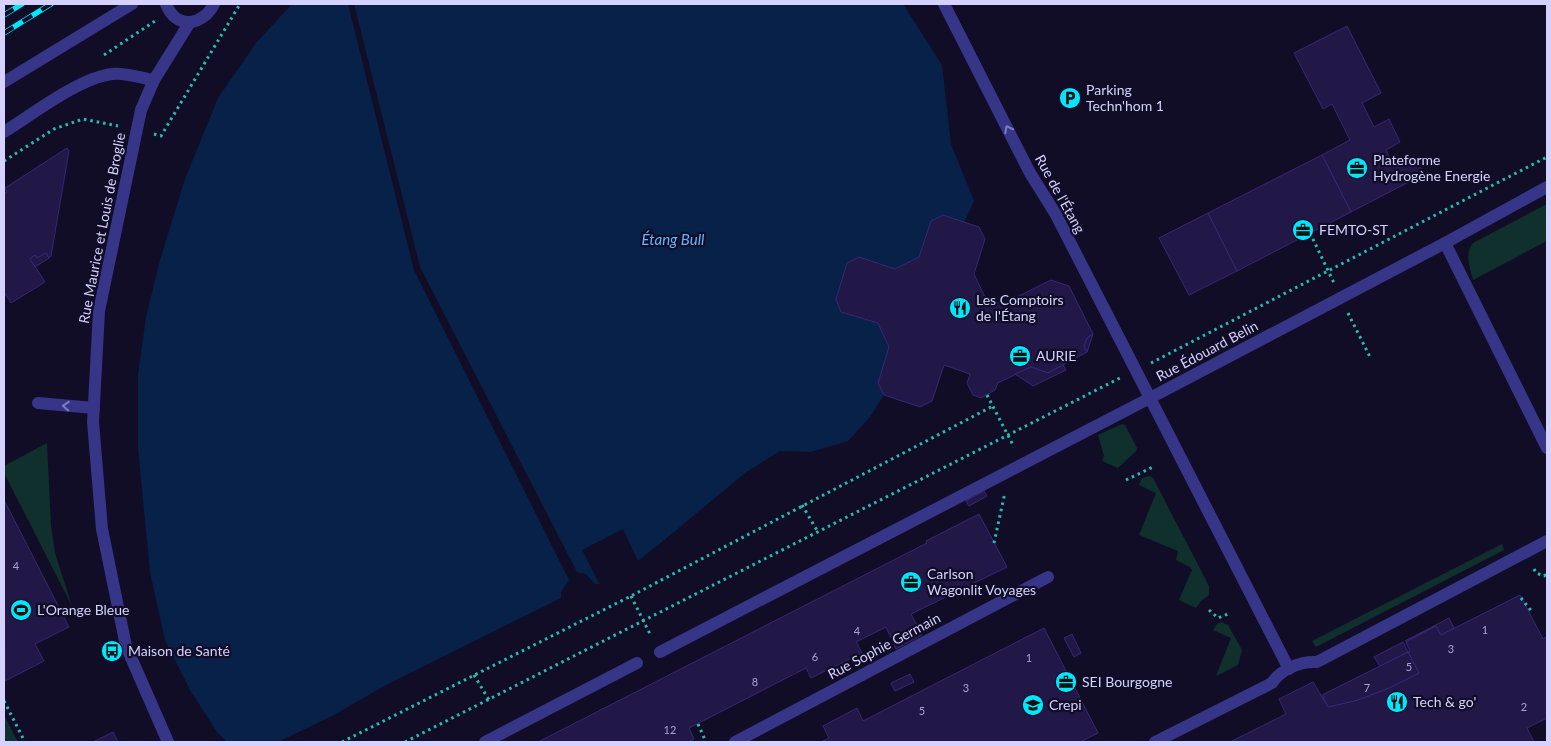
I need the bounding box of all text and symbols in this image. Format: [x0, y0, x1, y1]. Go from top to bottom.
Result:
place label: Parking Techn'hom 1 [1086, 81, 1164, 114]
parking icon: Parking Techn'hom 1 [1058, 86, 1082, 110]
one-way arrow [1004, 125, 1014, 134]
street label: Rue Maurice et Louis de Broglie [75, 131, 128, 325]
place label: Plateforme Hydrogène Energie [1373, 151, 1491, 184]
street label: Rue de l'Étang [1032, 152, 1089, 236]
office icon: Plateforme Hydrogène Energie [1345, 156, 1369, 180]
office icon: FEMTO-ST [1291, 218, 1315, 242]
place label: FEMTO-ST [1319, 221, 1389, 238]
water label: Étang Bull [642, 230, 705, 248]
place label: Les Comptoirs de l'Étang [976, 291, 1064, 324]
restaurant icon: Les Comptoirs de l'Étang [948, 296, 972, 320]
street label: Rue Édouard Belin [1153, 317, 1260, 385]
office icon: AURIE [1008, 344, 1032, 368]
place label: AURIE [1036, 347, 1076, 364]
one-way arrow [62, 400, 70, 411]
house number: 4 [13, 559, 20, 572]
place label: Carlson Wagonlit Voyages [927, 565, 1036, 598]
office icon: Carlson Wagonlit Voyages [899, 570, 923, 594]
sports icon: L'Orange Bleue [9, 598, 33, 622]
place label: L'Orange Bleue [37, 601, 129, 618]
street label: Rue Sophie Germain [825, 609, 943, 682]
house number: 1 [1482, 623, 1488, 636]
house number: 4 [854, 624, 861, 637]
bus stop icon: Maison de Santé [100, 639, 124, 663]
place label: Maison de Santé [128, 642, 230, 659]
house number: 3 [1448, 642, 1454, 655]
house number: 6 [812, 650, 818, 663]
house number: 1 [1026, 651, 1032, 664]
house number: 5 [1406, 660, 1412, 673]
office icon: SEI Bourgogne [1054, 670, 1078, 694]
place label: SEI Bourgogne [1082, 673, 1172, 690]
house number: 8 [752, 675, 758, 688]
house number: 3 [963, 681, 969, 694]
house number: 7 [1364, 681, 1370, 694]
restaurant icon: Tech & go' [1385, 690, 1409, 714]
school or university icon: Crepi [1021, 693, 1045, 717]
place label: Tech & go' [1413, 693, 1476, 710]
place label: Crepi [1049, 696, 1082, 713]
house number: 2 [1521, 700, 1527, 713]
house number: 5 [919, 704, 925, 717]
house number: 12 [664, 723, 676, 736]

